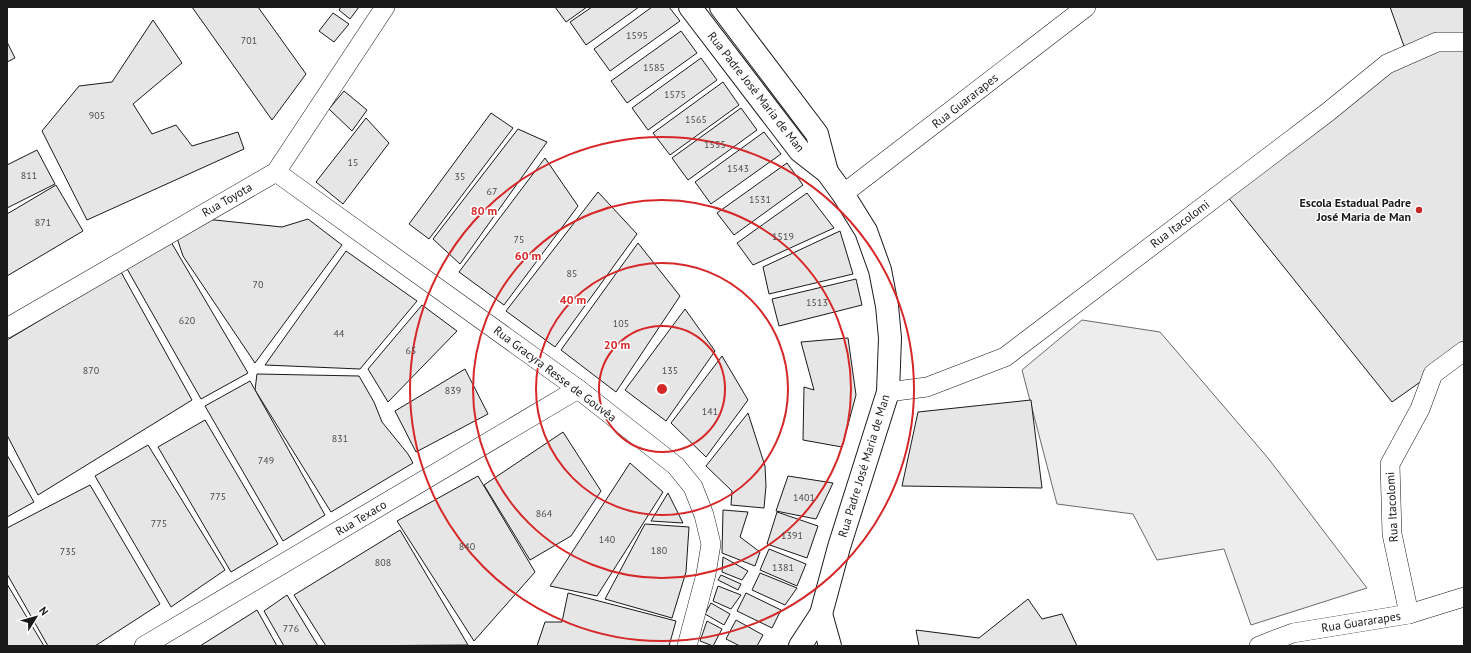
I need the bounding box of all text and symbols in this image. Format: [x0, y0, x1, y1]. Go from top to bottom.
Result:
street label: Rua Padre José Maria de Man [705, 28, 808, 155]
house number: 1595 [626, 29, 648, 42]
house number: 701 [241, 34, 257, 47]
house number: 1585 [643, 61, 665, 74]
street label: Rua Guararapes [929, 70, 1001, 131]
house number: 1575 [664, 88, 686, 101]
house number: 905 [89, 109, 105, 122]
house number: 1565 [685, 113, 707, 126]
house number: 1555 [704, 138, 726, 151]
house number: 15 [348, 156, 358, 169]
house number: 1543 [727, 162, 749, 175]
house number: 811 [21, 169, 37, 182]
house number: 35 [455, 170, 465, 183]
street label: Rua Toyota [199, 179, 255, 220]
house number: 67 [487, 185, 497, 198]
house number: 1531 [749, 193, 771, 206]
place label: Escola Estadual Padre José Maria de Man [1300, 195, 1411, 224]
street label: Rua Itacolomi [1147, 196, 1212, 251]
text: 80 m [471, 203, 497, 218]
marker: Escola Estadual Padre José Maria de Man [1414, 205, 1424, 215]
house number: 871 [35, 216, 51, 229]
house number: 1519 [772, 230, 794, 243]
house number: 75 [514, 233, 524, 246]
text: 60 m [515, 248, 541, 263]
house number: 85 [567, 267, 577, 280]
house number: 70 [253, 278, 264, 291]
text: 40 m [560, 292, 586, 307]
house number: 1513 [806, 296, 828, 309]
house number: 620 [179, 314, 196, 327]
house number: 105 [613, 317, 629, 330]
street label: Rua Gracyra Resse de Gouvêa [491, 323, 620, 425]
house number: 44 [334, 327, 345, 340]
text: 20 m [604, 337, 630, 352]
house number: 65 [406, 344, 416, 357]
house number: 870 [83, 364, 100, 377]
house number: 135 [662, 364, 678, 377]
centre of rings [655, 382, 669, 396]
house number: 839 [445, 384, 461, 397]
street label: Rua Padre José Maria de Man [835, 393, 892, 539]
house number: 141 [702, 405, 718, 418]
house number: 831 [332, 432, 348, 445]
house number: 749 [258, 454, 274, 467]
street label: Rua Itacolomi [1382, 471, 1401, 543]
house number: 775 [210, 490, 226, 503]
house number: 1401 [793, 491, 815, 504]
street label: Rua Texaco [332, 496, 389, 539]
house number: 864 [536, 507, 553, 520]
house number: 775 [151, 517, 167, 530]
house number: 1391 [781, 529, 803, 542]
house number: 140 [599, 533, 616, 546]
house number: 840 [459, 540, 476, 553]
house number: 180 [651, 544, 668, 557]
house number: 735 [60, 545, 76, 558]
house number: 808 [375, 556, 391, 569]
house number: 1381 [772, 561, 794, 574]
north arrow [16, 597, 56, 637]
text: N [36, 604, 52, 618]
street label: Rua Guararapes [1320, 608, 1402, 635]
house number: 776 [283, 622, 299, 635]

